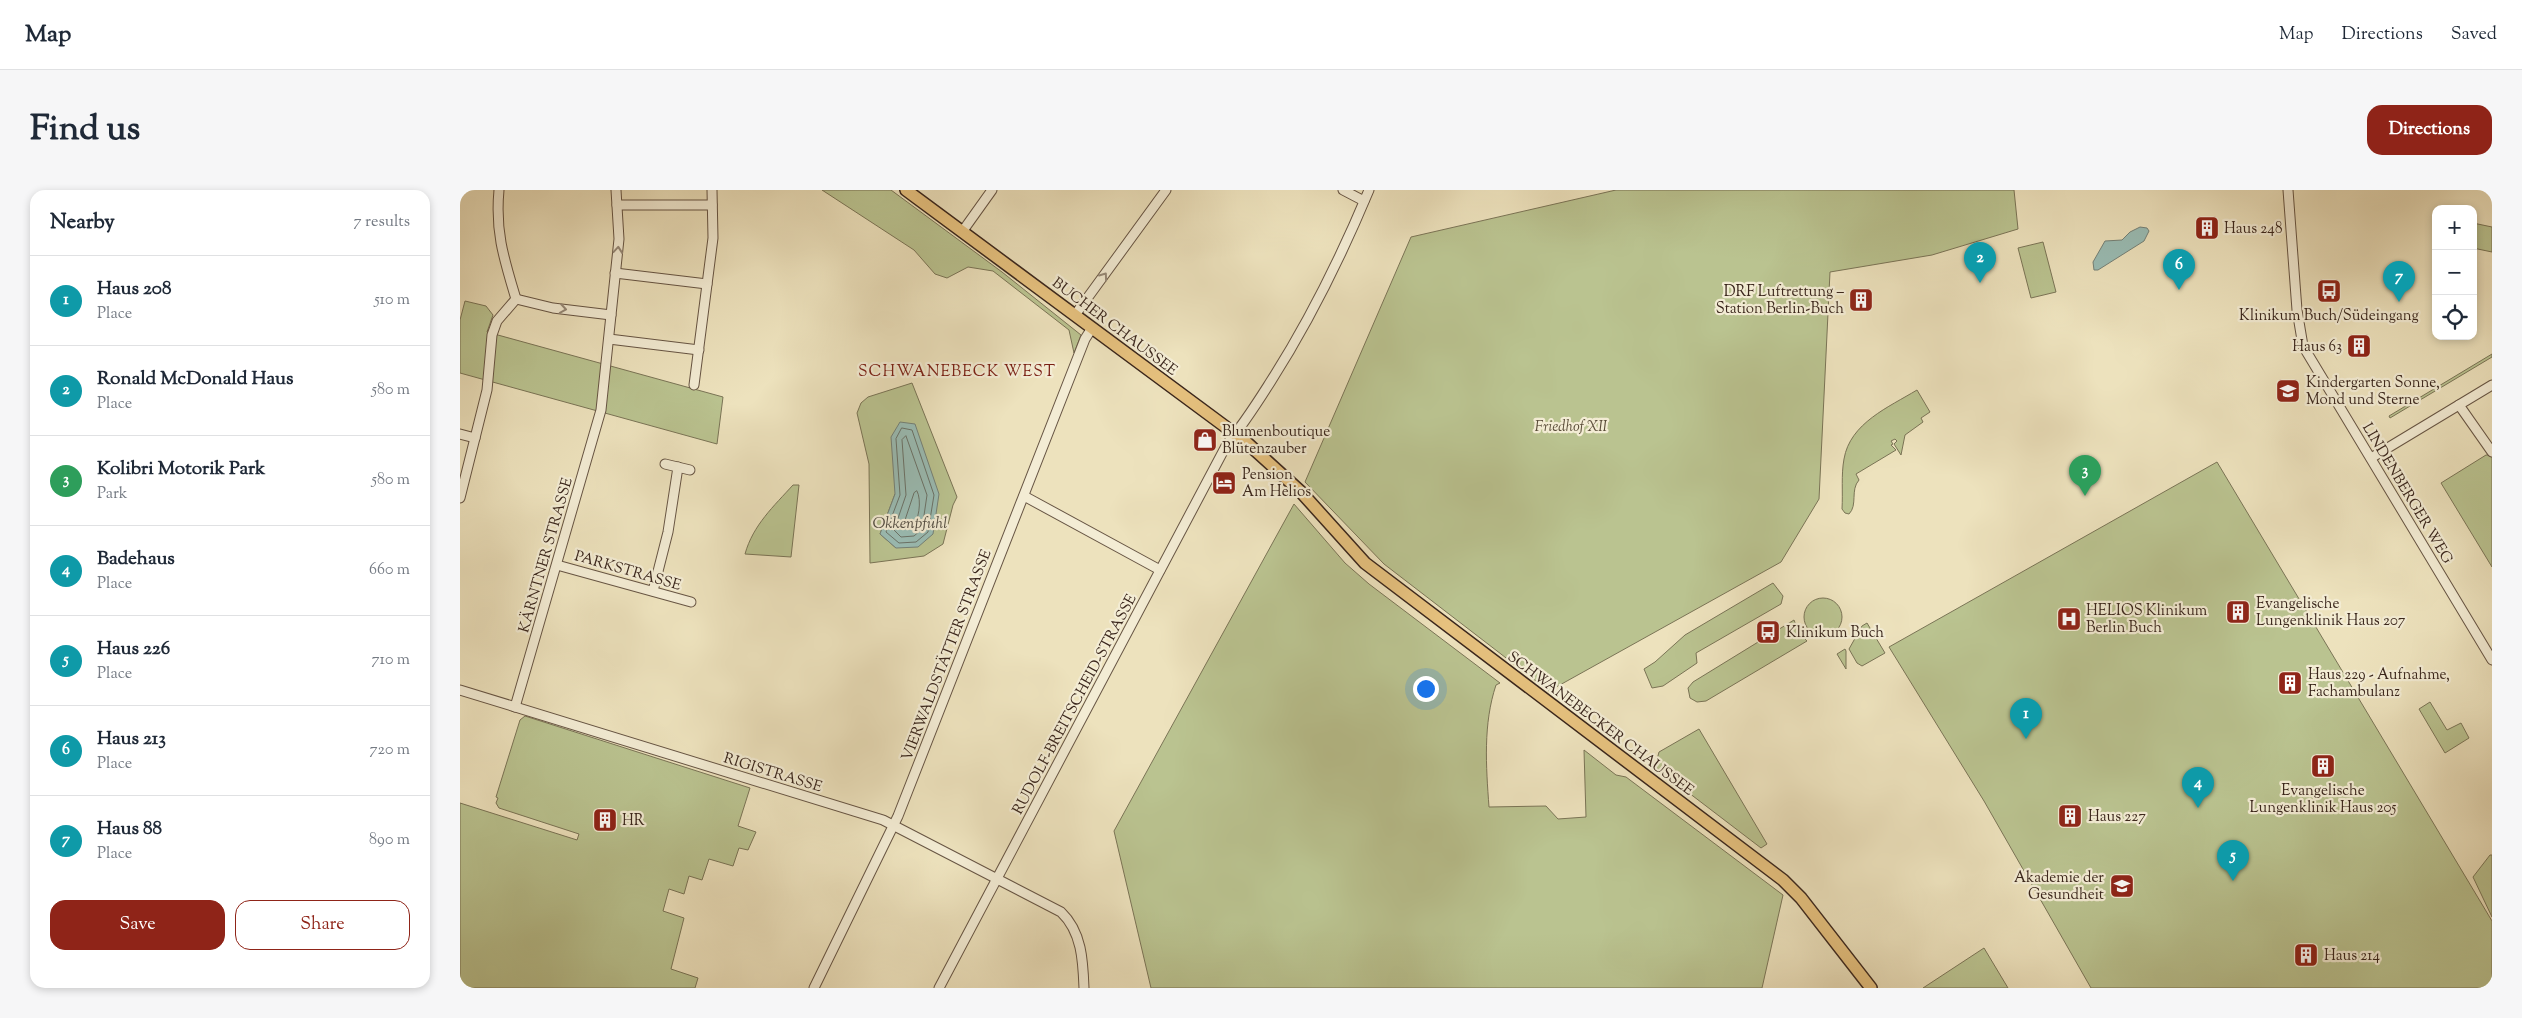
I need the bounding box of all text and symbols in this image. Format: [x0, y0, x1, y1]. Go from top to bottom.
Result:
text: Map [25, 18, 71, 52]
text: Map [2279, 22, 2314, 48]
text: Directions [2342, 22, 2423, 48]
text: Saved [2451, 22, 2497, 48]
text: Find us [30, 105, 140, 156]
button: Directions [2367, 105, 2492, 155]
map controls [2432, 205, 2477, 340]
button: + [2432, 205, 2477, 250]
text: Nearby [50, 208, 115, 238]
text: 7 results [354, 211, 410, 234]
building icon: Haus 248 [2194, 215, 2220, 241]
place label: Haus 248 [2224, 219, 2282, 240]
pin: 2 [1964, 242, 1996, 283]
one-way arrow [612, 245, 623, 253]
pin: 6 [2163, 249, 2195, 290]
button: − [2432, 250, 2477, 295]
pin: 7 [2383, 261, 2415, 302]
one-way arrow [1098, 272, 1107, 282]
street label: BUCHER CHAUSSEE [1047, 273, 1181, 381]
text: Haus 208 [97, 276, 171, 303]
bus stop icon: Klinikum Buch/Südeingang [2316, 278, 2342, 304]
place label: DRF Luftrettung – Station Berlin-Buch [1716, 282, 1844, 320]
building icon: DRF Luftrettung – Station Berlin-Buch [1848, 287, 1874, 313]
text: 1 [63, 289, 69, 312]
text: 510 m [374, 289, 410, 312]
button: locate [2432, 295, 2477, 340]
text: Place [97, 303, 132, 326]
one-way arrow [559, 304, 567, 314]
place label: Klinikum Buch/Südeingang [2239, 306, 2419, 327]
building icon: Haus 63 [2346, 333, 2372, 359]
place label: Haus 63 [2292, 337, 2342, 358]
district label: SCHWANEBECK WEST [858, 361, 1056, 384]
text: Ronald McDonald Haus [97, 366, 293, 393]
place label: Kindergarten Sonne, Mond und Sterne [2306, 373, 2440, 411]
school or university icon: Kindergarten Sonne, Mond und Sterne [2275, 378, 2301, 404]
text: 2 [62, 379, 70, 402]
text: 580 m [371, 379, 410, 402]
text: Place [97, 393, 132, 416]
park label: Friedhof XII [1535, 417, 1608, 438]
street label: LINDENBERGER WEG [2356, 419, 2457, 568]
place label: Blumenboutique Blütenzauber [1222, 422, 1330, 460]
shop icon: Blumenboutique Blütenzauber [1192, 427, 1218, 453]
pin: 3 [2069, 455, 2101, 496]
text: Kolibri Motorik Park [97, 456, 265, 483]
place label: Pension Am Helios [1242, 465, 1311, 503]
text: 3 [63, 469, 69, 492]
text: 580 m [371, 469, 410, 492]
hotel icon: Pension Am Helios [1211, 470, 1237, 496]
street label: KÄRNTNER STRASSE [513, 475, 579, 635]
text: Park [97, 483, 128, 506]
water label: Okkenpfuhl [873, 513, 947, 536]
text: Badehaus [97, 546, 175, 573]
street label: PARKSTRASSE [572, 546, 683, 597]
street label: VIERWALDSTÄTTER STRASSE [896, 546, 998, 764]
text: 4 [62, 559, 70, 582]
text: 660 m [369, 559, 410, 582]
text: Place [97, 573, 132, 596]
street label: RUDOLF-BREITSCHEID-STRASSE [1008, 591, 1143, 819]
place label: Evangelische Lungenklinik Haus 207 [2256, 594, 2406, 632]
building icon: Evangelische Lungenklinik Haus 207 [2225, 599, 2251, 625]
place label: HELIOS Klinikum Berlin Buch [2086, 601, 2208, 639]
hospital icon: HELIOS Klinikum Berlin Buch [2056, 606, 2082, 632]
bus stop icon: Klinikum Buch [1755, 619, 1781, 645]
place label: Klinikum Buch [1786, 623, 1884, 644]
text: Haus 226 [97, 636, 170, 663]
street label: SCHWANEBECKER CHAUSSEE [1502, 647, 1698, 801]
text: 5 [63, 649, 69, 672]
text: 710 m [372, 649, 410, 672]
text: Place [97, 663, 132, 686]
place label: Haus 229 - Aufnahme, Fachambulanz [2308, 665, 2450, 703]
building icon: Haus 229 - Aufnahme, Fachambulanz [2277, 670, 2303, 696]
your location [1413, 676, 1439, 702]
pin: 1 [2010, 698, 2042, 739]
text: Haus 213 [97, 726, 166, 753]
text: 6 [62, 739, 70, 762]
text: 720 m [370, 739, 410, 762]
street label: RIGISTRASSE [721, 748, 824, 798]
text: Place [97, 753, 132, 776]
building icon: Evangelische Lungenklinik Haus 205 [2310, 753, 2336, 779]
pin: 4 [2182, 767, 2214, 808]
place label: Evangelische Lungenklinik Haus 205 [2249, 781, 2397, 819]
building icon: Haus 227 [2057, 803, 2083, 829]
building icon: HR [592, 807, 618, 833]
place label: Haus 227 [2088, 807, 2146, 828]
place label: HR [622, 811, 645, 832]
text: Haus 88 [97, 816, 162, 843]
text: 7 [62, 829, 70, 852]
text: 890 m [369, 829, 410, 852]
pin: 5 [2217, 840, 2249, 881]
text: Place [97, 843, 132, 866]
place label: Akademie der Gesundheit [2014, 868, 2104, 906]
school or university icon: Akademie der Gesundheit [2109, 873, 2135, 899]
button: Save [50, 900, 225, 950]
button: Share [235, 900, 410, 950]
building icon: Haus 214 [2293, 942, 2319, 968]
place label: Haus 214 [2324, 946, 2380, 967]

